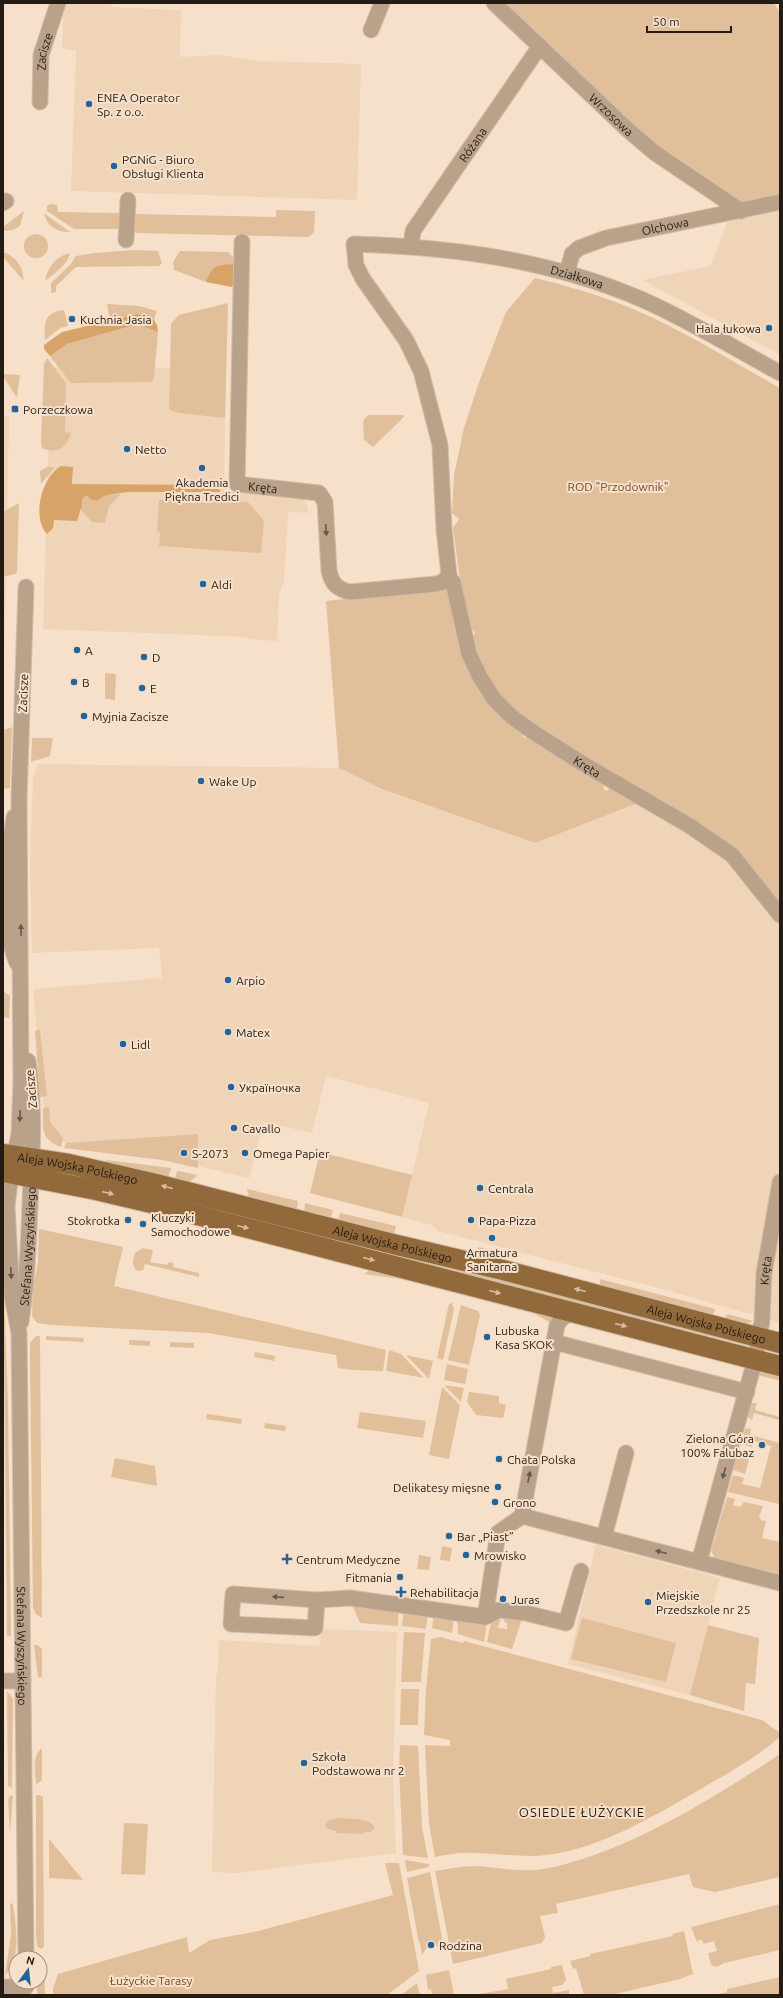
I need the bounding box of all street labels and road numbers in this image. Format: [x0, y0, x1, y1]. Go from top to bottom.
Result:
street label: Zacisze [34, 31, 54, 71]
street label: Wrzosowa [587, 91, 636, 138]
street label: Różana [456, 125, 489, 164]
street label: Olchowa [641, 215, 690, 237]
street label: Działkowa [549, 262, 605, 291]
street label: Kręta [247, 479, 278, 495]
street label: Zacisze [16, 673, 30, 713]
street label: Kręta [571, 753, 603, 779]
street label: Zacisze [23, 1069, 39, 1109]
street label: Aleja Wojska Polskiego [17, 1150, 139, 1186]
street label: Stefana Wyszyńskiego [17, 1187, 37, 1307]
street label: Aleja Wojska Polskiego [332, 1223, 454, 1264]
street label: Kręta [757, 1255, 773, 1285]
street label: Aleja Wojska Polskiego [646, 1302, 767, 1346]
street label: Stefana Wyszyńskiego [15, 1586, 30, 1706]

